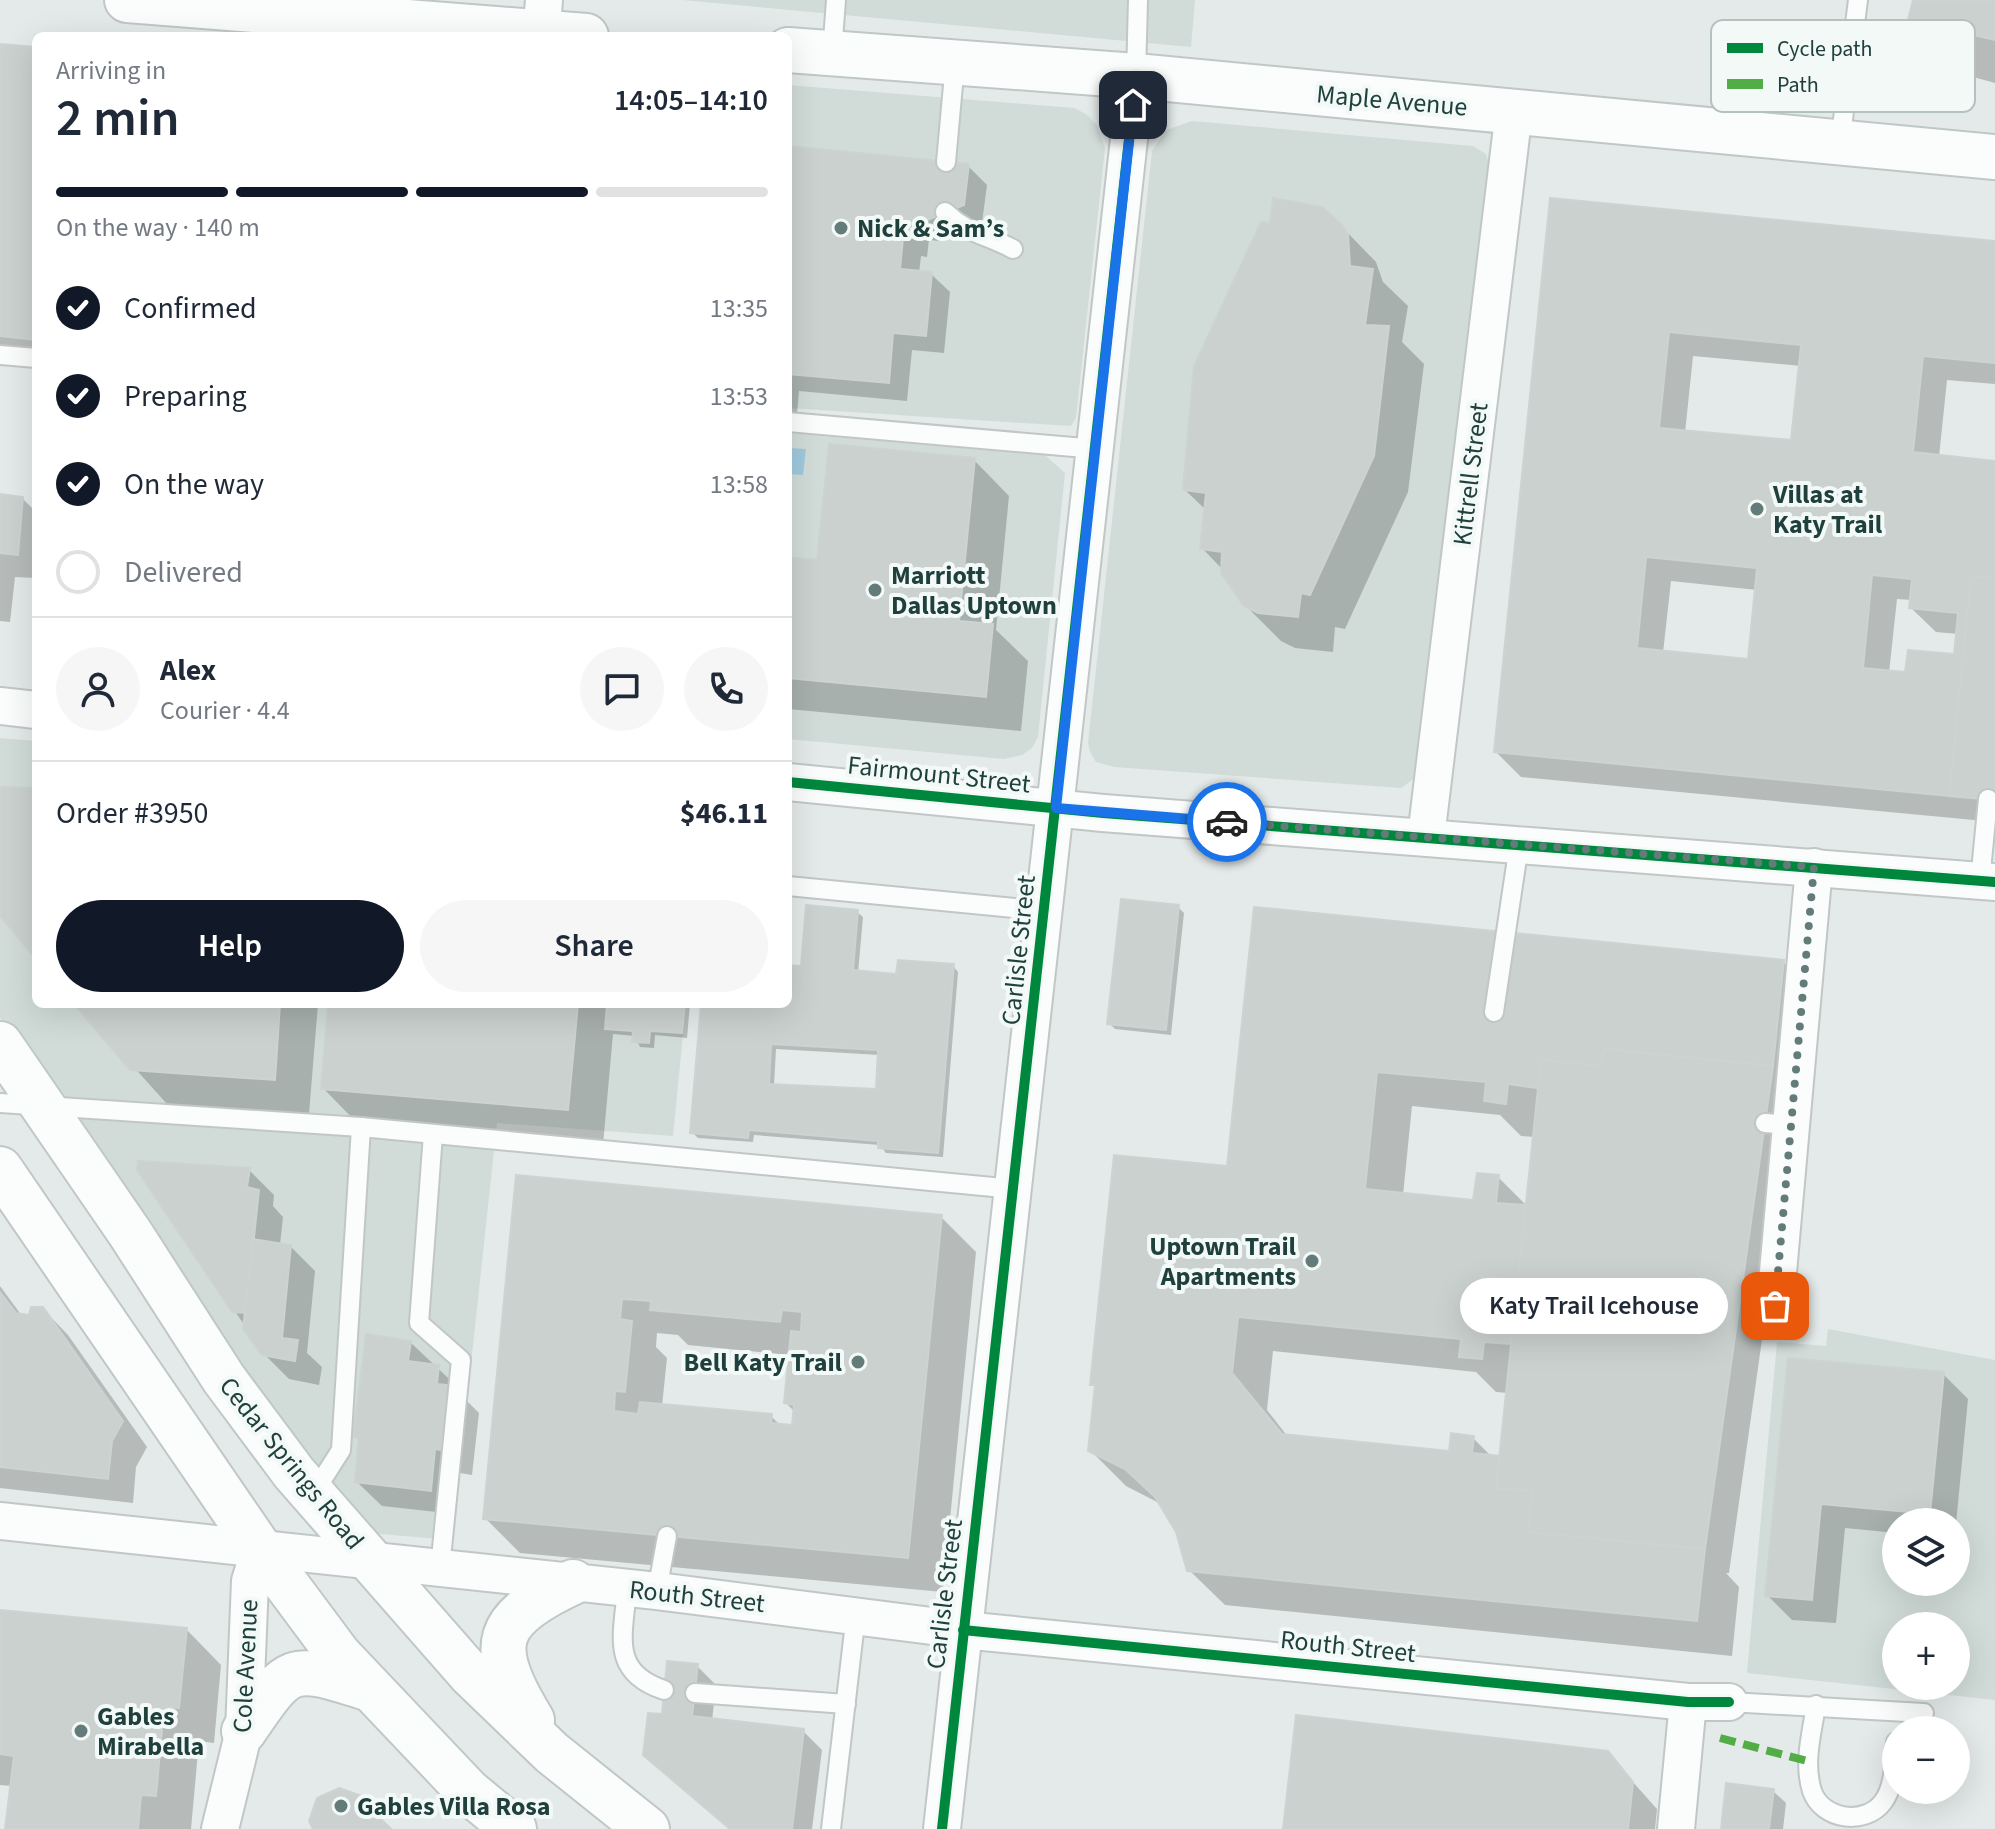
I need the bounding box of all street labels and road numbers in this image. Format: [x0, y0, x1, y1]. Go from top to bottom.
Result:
street label: Maple Avenue [1315, 75, 1469, 126]
street label: Kittrell Street [1443, 400, 1498, 548]
street label: Fairmount Street [846, 747, 1032, 803]
street label: Carlisle Street [992, 873, 1045, 1027]
street label: Cedar Springs Road [210, 1369, 373, 1558]
street label: Carlisle Street [917, 1517, 972, 1671]
street label: Routh Street [627, 1571, 767, 1622]
street label: Cole Avenue [224, 1598, 267, 1734]
street label: Routh Street [1278, 1621, 1418, 1672]

